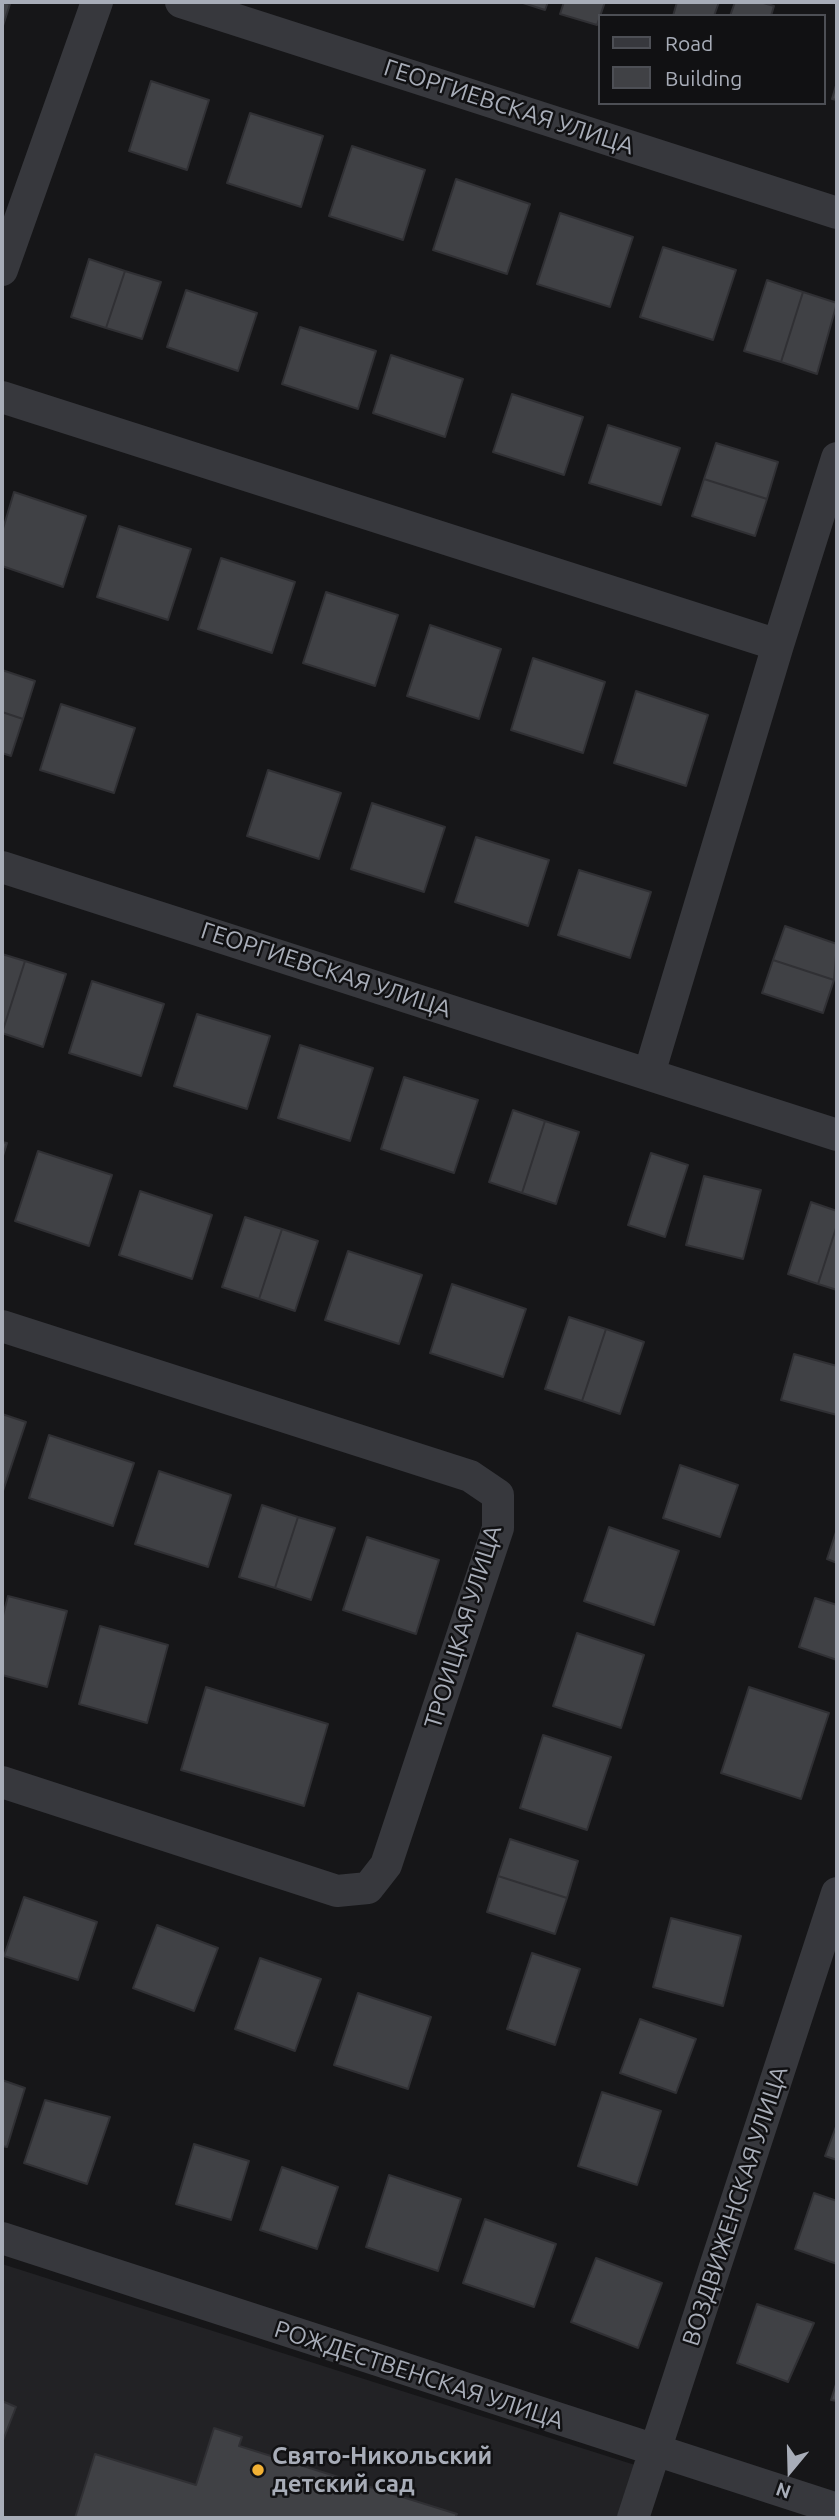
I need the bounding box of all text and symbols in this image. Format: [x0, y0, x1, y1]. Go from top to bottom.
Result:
legend [598, 14, 825, 105]
text: Road [665, 31, 713, 55]
street label: ГЕОРГИЕВСКАЯ УЛИЦА [380, 53, 638, 161]
text: Building [665, 66, 742, 90]
street label: ГЕОРГИЕВСКАЯ УЛИЦА [197, 916, 455, 1024]
street label: ТРОИЦКАЯ УЛИЦА [418, 1522, 508, 1732]
street label: ВОЗДВИЖЕНСКАЯ УЛИЦА [676, 2062, 794, 2350]
street label: РОЖДЕСТВЕНСКАЯ УЛИЦА [271, 2315, 567, 2435]
north arrow [755, 2436, 825, 2506]
place label: Свято-Никольский детский сад [272, 2442, 492, 2498]
marker: Свято-Никольский детский сад [250, 2462, 266, 2478]
text: N [773, 2478, 793, 2504]

